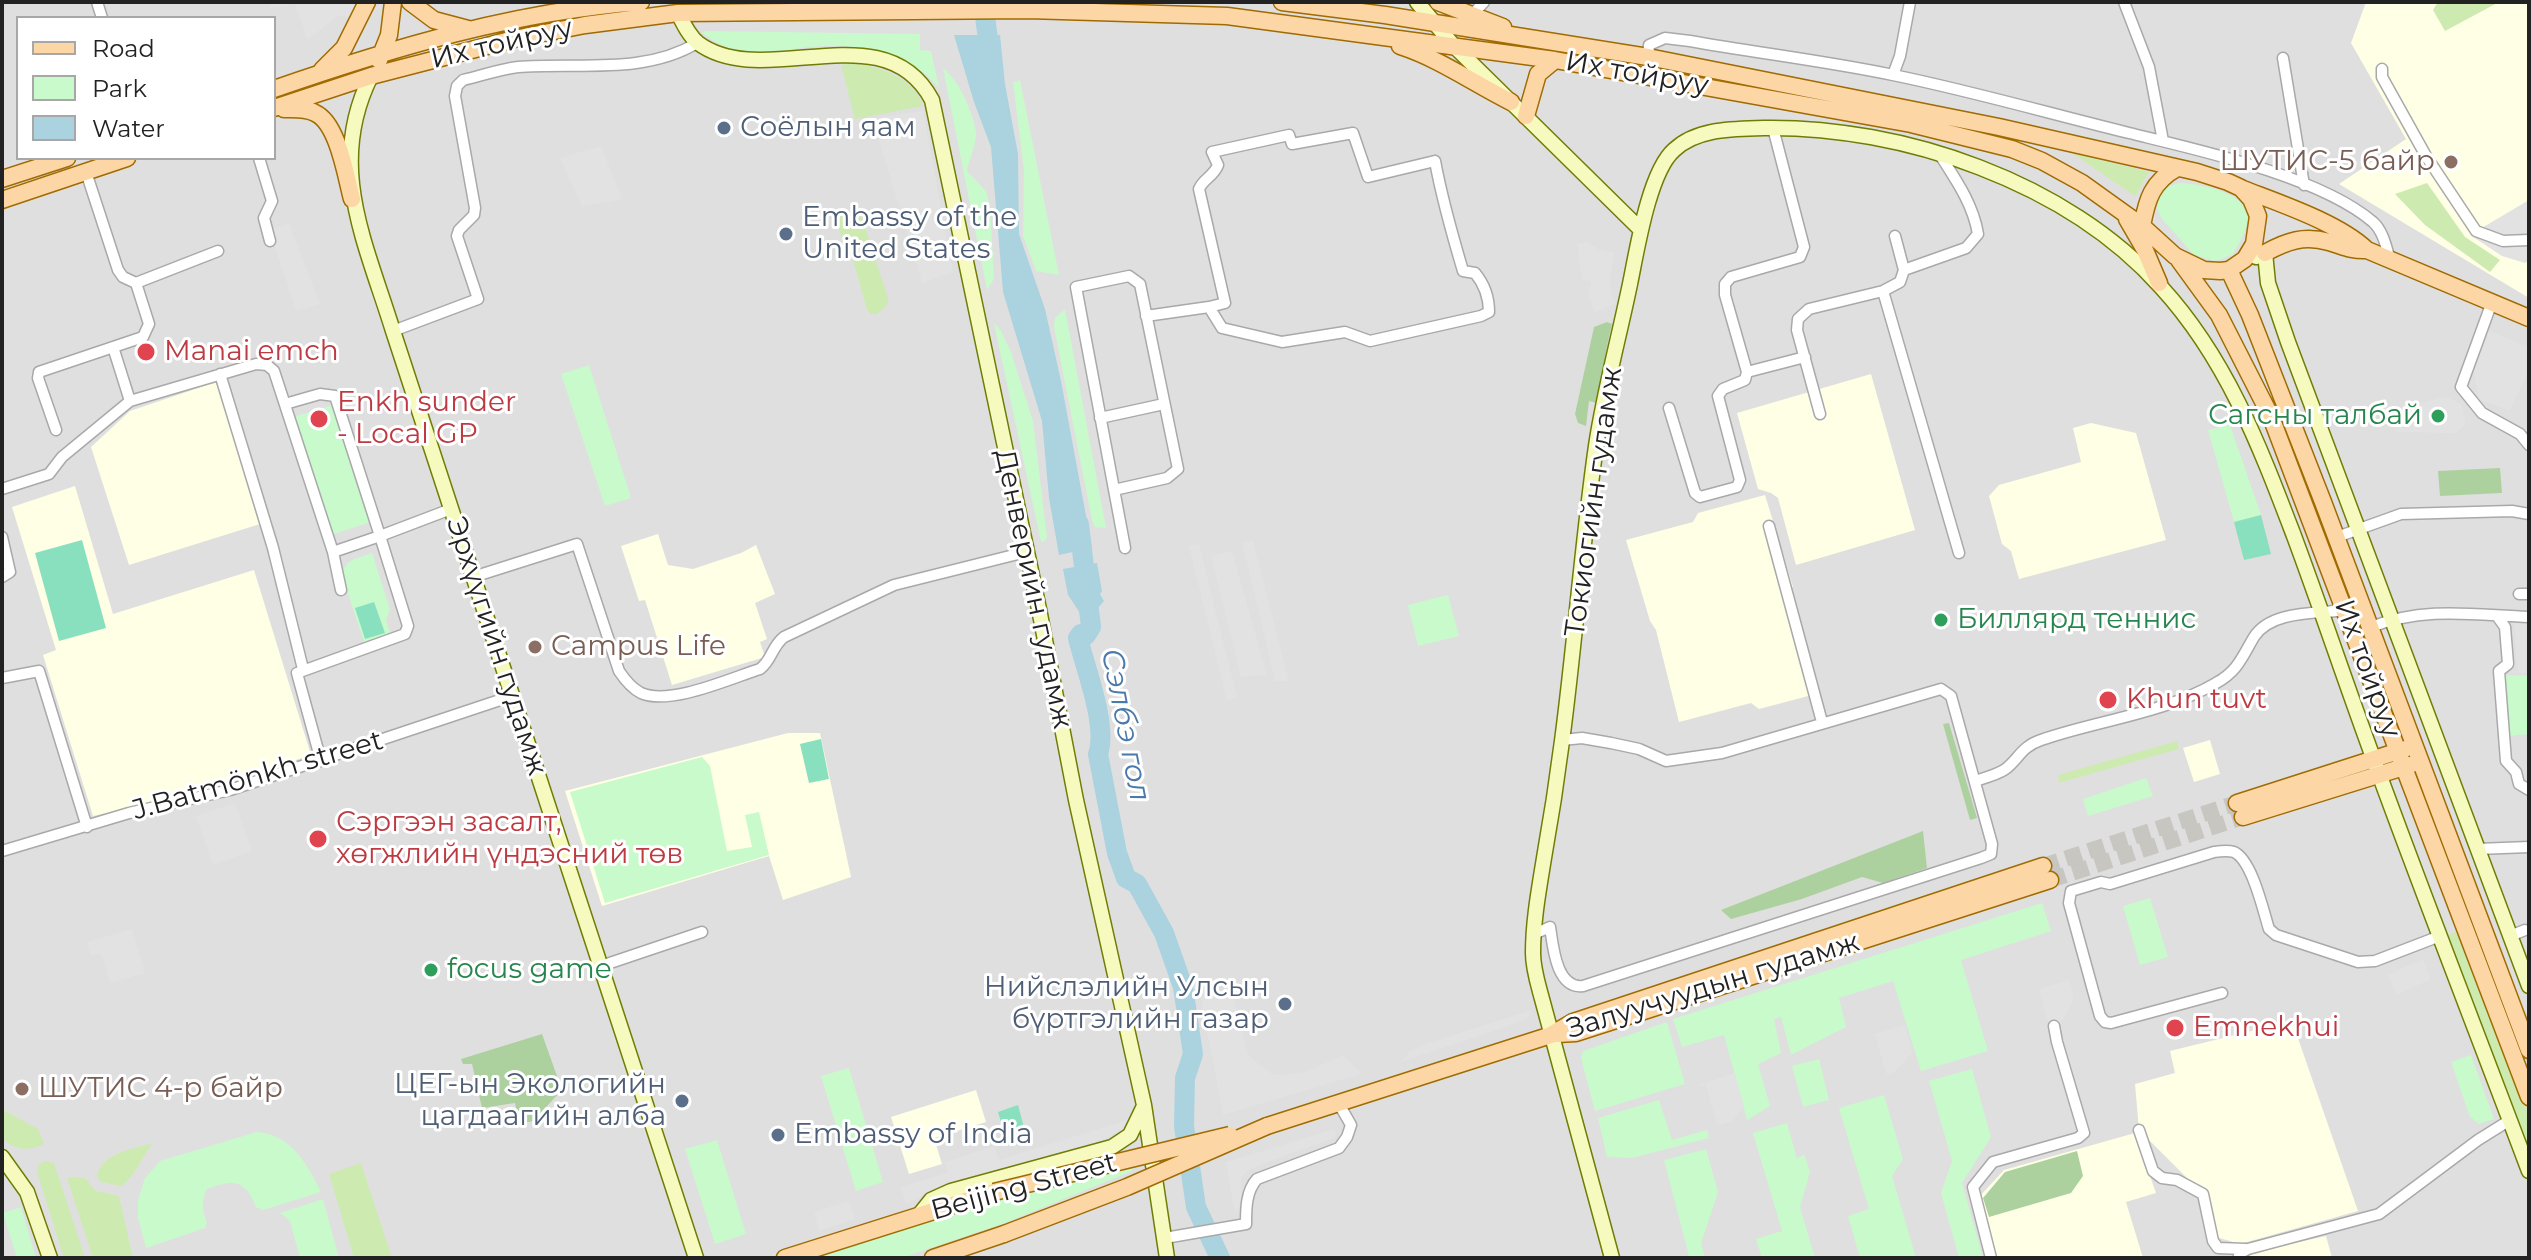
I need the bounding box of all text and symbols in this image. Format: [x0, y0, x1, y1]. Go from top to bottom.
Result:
street label: Их тойруу [428, 11, 576, 77]
legend [16, 16, 276, 160]
text: Road [92, 34, 155, 63]
street label: Их тойруу [1563, 45, 1711, 103]
text: Park [92, 74, 147, 103]
place label: Соёлын яам [740, 111, 916, 145]
text: Water [92, 114, 165, 143]
marker: Соёлын яам [715, 119, 733, 137]
place label: ШУТИС-5 байр [2219, 145, 2435, 179]
marker: ШУТИС-5 байр [2442, 153, 2460, 171]
place label: Embassy of the United States [802, 201, 1017, 267]
marker: Embassy of the United States [777, 225, 795, 243]
place label: Manai emch [164, 335, 339, 369]
marker: Manai emch [135, 341, 157, 363]
street label: Токиогийн гудамж [1558, 365, 1630, 639]
place label: Enkh sunder - Local GP [337, 386, 516, 452]
place label: Сагсны талбай [2208, 399, 2422, 433]
marker: Сагсны талбай [2429, 407, 2447, 425]
marker: Enkh sunder - Local GP [308, 408, 330, 430]
street label: Денверийн гудамж [987, 446, 1079, 732]
street label: Эрхүүгийн гудамж [438, 512, 554, 780]
street label: Их тойруу [2326, 595, 2408, 743]
place label: Биллярд теннис [1957, 603, 2196, 637]
marker: Биллярд теннис [1932, 611, 1950, 629]
place label: Campus Life [551, 630, 726, 664]
marker: Campus Life [526, 638, 544, 656]
water label: Сэлбэ гол [1093, 646, 1157, 804]
place label: Khun tuvt [2126, 683, 2267, 717]
marker: Khun tuvt [2097, 689, 2119, 711]
street label: J.Batmönkh street [129, 724, 387, 828]
place label: Сэргээн засалт, хөгжлийн үндэсний төв [336, 806, 683, 872]
marker: Сэргээн засалт, хөгжлийн үндэсний төв [307, 828, 329, 850]
street label: Залуучуудын гудамж [1563, 925, 1863, 1047]
place label: focus game [447, 953, 612, 987]
marker: focus game [422, 961, 440, 979]
place label: Нийслэлийн Улсын бүртгэлийн газар [984, 971, 1269, 1037]
marker: Нийслэлийн Улсын бүртгэлийн газар [1276, 995, 1294, 1013]
place label: Emnekhui [2193, 1011, 2339, 1045]
marker: Emnekhui [2164, 1017, 2186, 1039]
place label: ЦЕГ-ын Экологийн цагдаагийн алба [394, 1068, 666, 1134]
place label: ШУТИС 4-р байр [38, 1072, 283, 1106]
marker: ШУТИС 4-р байр [13, 1080, 31, 1098]
marker: ЦЕГ-ын Экологийн цагдаагийн алба [673, 1092, 691, 1110]
place label: Embassy of India [794, 1118, 1032, 1152]
marker: Embassy of India [769, 1126, 787, 1144]
street label: Beijing Street [927, 1146, 1121, 1228]

